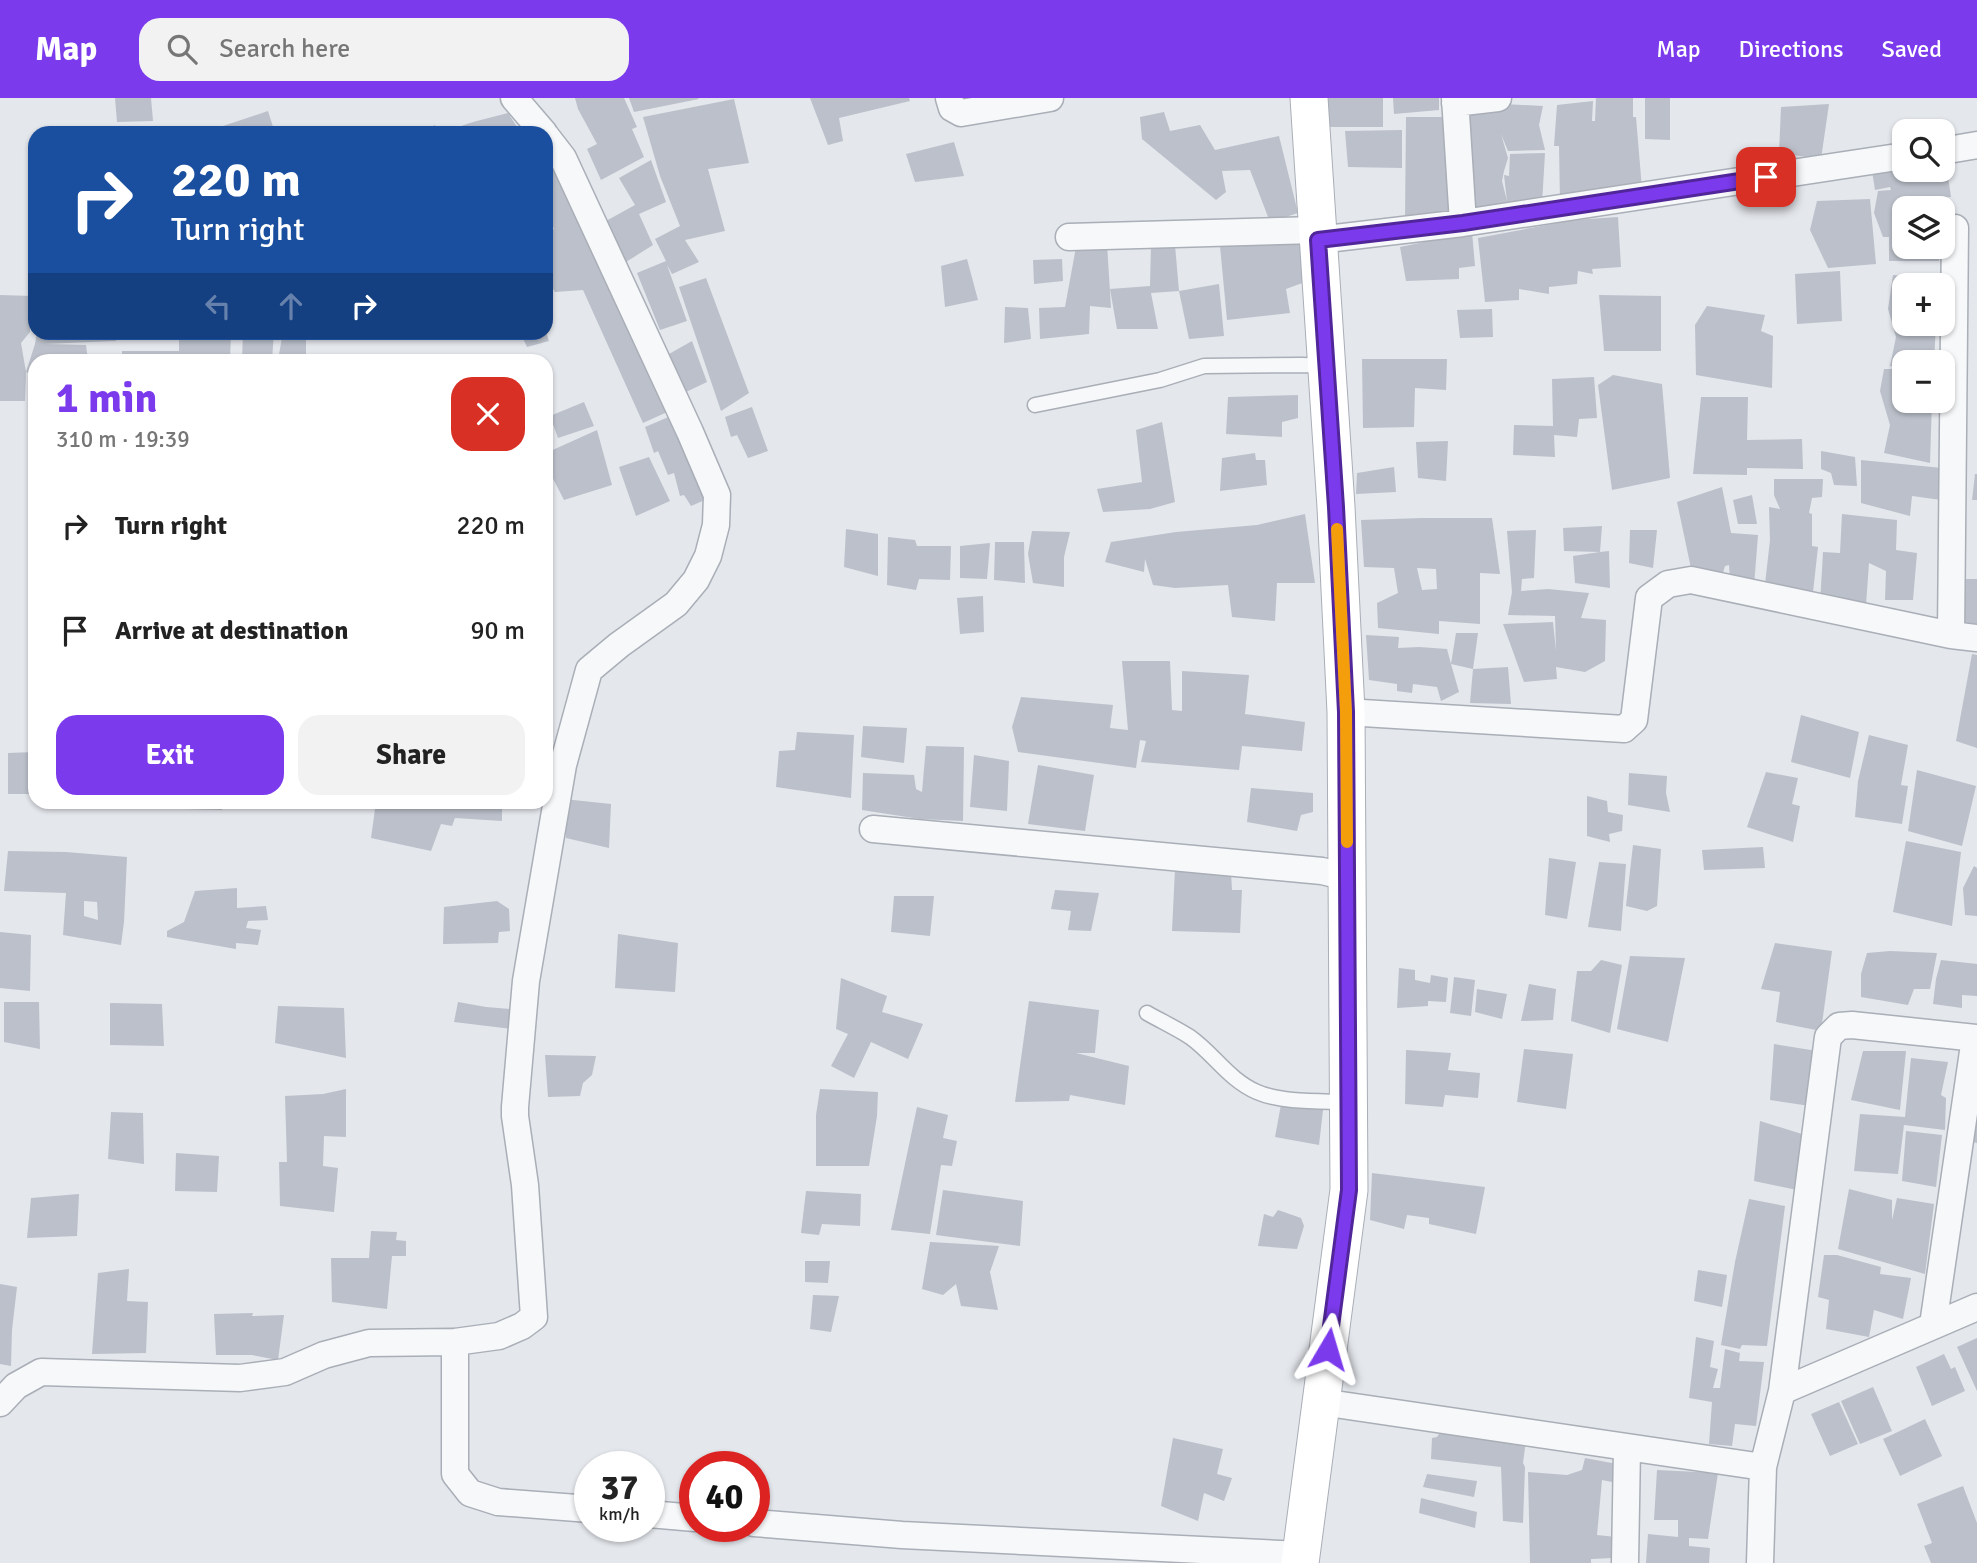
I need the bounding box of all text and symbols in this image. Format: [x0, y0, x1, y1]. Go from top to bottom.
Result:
search box [139, 18, 629, 81]
text: Map [35, 29, 97, 70]
icon: search [163, 30, 201, 68]
text: Search here [219, 33, 350, 65]
text: Map [1656, 34, 1701, 64]
text: Directions [1739, 34, 1844, 64]
text: Saved [1882, 34, 1942, 64]
map controls [1892, 119, 1955, 413]
button: search [1892, 119, 1955, 182]
pin [1736, 147, 1796, 207]
text: 220 m [171, 150, 301, 210]
icon: right [56, 154, 147, 245]
icon: arrive [1747, 158, 1785, 196]
button: layers [1892, 196, 1955, 259]
text: Turn right [171, 210, 304, 249]
button: + [1892, 273, 1955, 336]
icon: left [199, 287, 237, 325]
icon: ahead [272, 287, 310, 325]
icon: right [345, 287, 383, 325]
button: − [1892, 350, 1955, 413]
text: 1 min [56, 373, 157, 424]
button: close [451, 377, 525, 451]
text: 310 m · 19:39 [56, 425, 190, 454]
icon: right [56, 507, 94, 545]
text: Turn right [115, 510, 227, 542]
text: 220 m [456, 510, 525, 542]
icon: arrive [56, 612, 94, 650]
text: Arrive at destination [115, 615, 348, 647]
text: 90 m [470, 615, 525, 647]
button: Exit [56, 715, 284, 795]
button: Share [298, 715, 525, 795]
position arrow [1291, 1312, 1365, 1386]
speed limit sign: 40 [679, 1451, 770, 1542]
text: 37 [601, 1466, 638, 1509]
text: km/h [599, 1503, 640, 1525]

